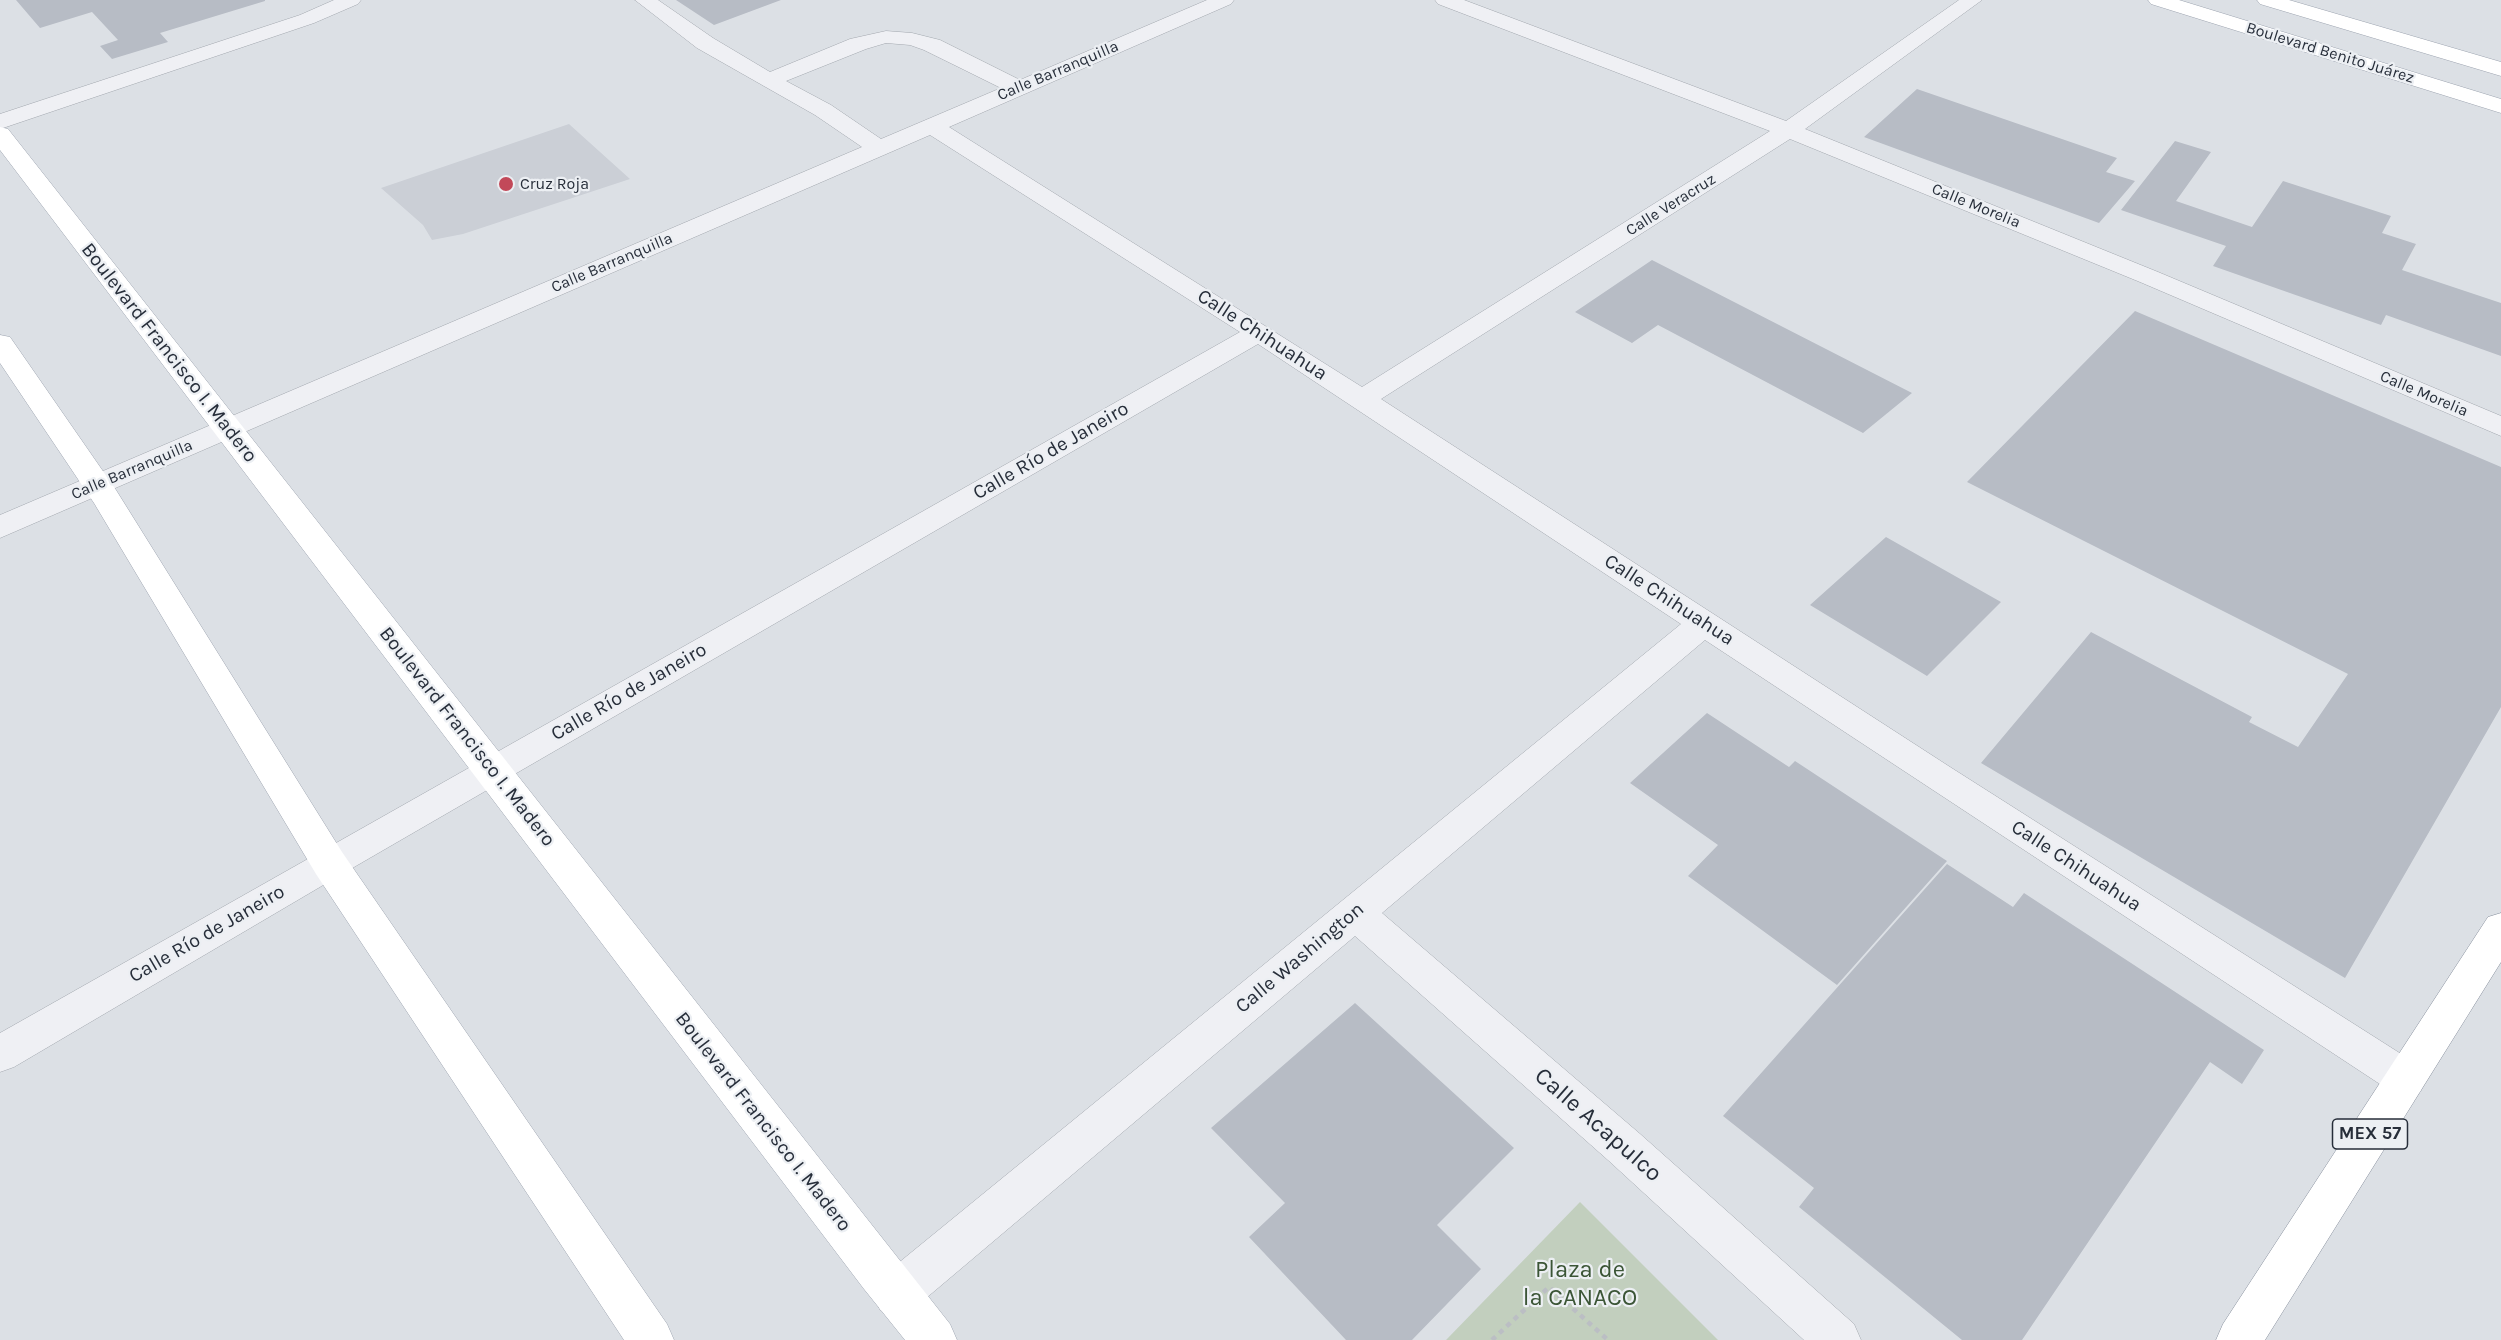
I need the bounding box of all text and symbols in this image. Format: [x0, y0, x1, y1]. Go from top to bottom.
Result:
street label: Boulevard Benito Juárez [2244, 18, 2416, 88]
street label: Calle Barranquilla [994, 37, 1122, 105]
street label: Calle Veracruz [1623, 170, 1719, 240]
place label: Cruz Roja [520, 174, 589, 194]
marker: Cruz Roja [497, 175, 515, 193]
street label: Calle Morelia [1929, 180, 2023, 232]
street label: Calle Barranquilla [548, 229, 676, 297]
street label: Boulevard Francisco I. Madero [76, 238, 262, 468]
street label: Calle Chihuahua [1192, 284, 1332, 386]
street label: Calle Morelia [2377, 367, 2471, 421]
street label: Calle Río de Janeiro [969, 397, 1133, 505]
street label: Calle Barranquilla [68, 436, 196, 504]
street label: Calle Chihuahua [1599, 549, 1739, 651]
street label: Boulevard Francisco I. Madero [374, 622, 560, 852]
street label: Calle Río de Janeiro [547, 638, 711, 746]
street label: Calle Chihuahua [2006, 815, 2146, 917]
street label: Calle Río de Janeiro [125, 880, 289, 988]
street label: Calle Washington [1231, 897, 1369, 1019]
street label: Boulevard Francisco I. Madero [670, 1007, 856, 1237]
street label: Calle Acapulco [1528, 1062, 1668, 1188]
road number: MEX 57 [2332, 1119, 2408, 1149]
park label: Plaza de la CANACO [1523, 1256, 1637, 1312]

